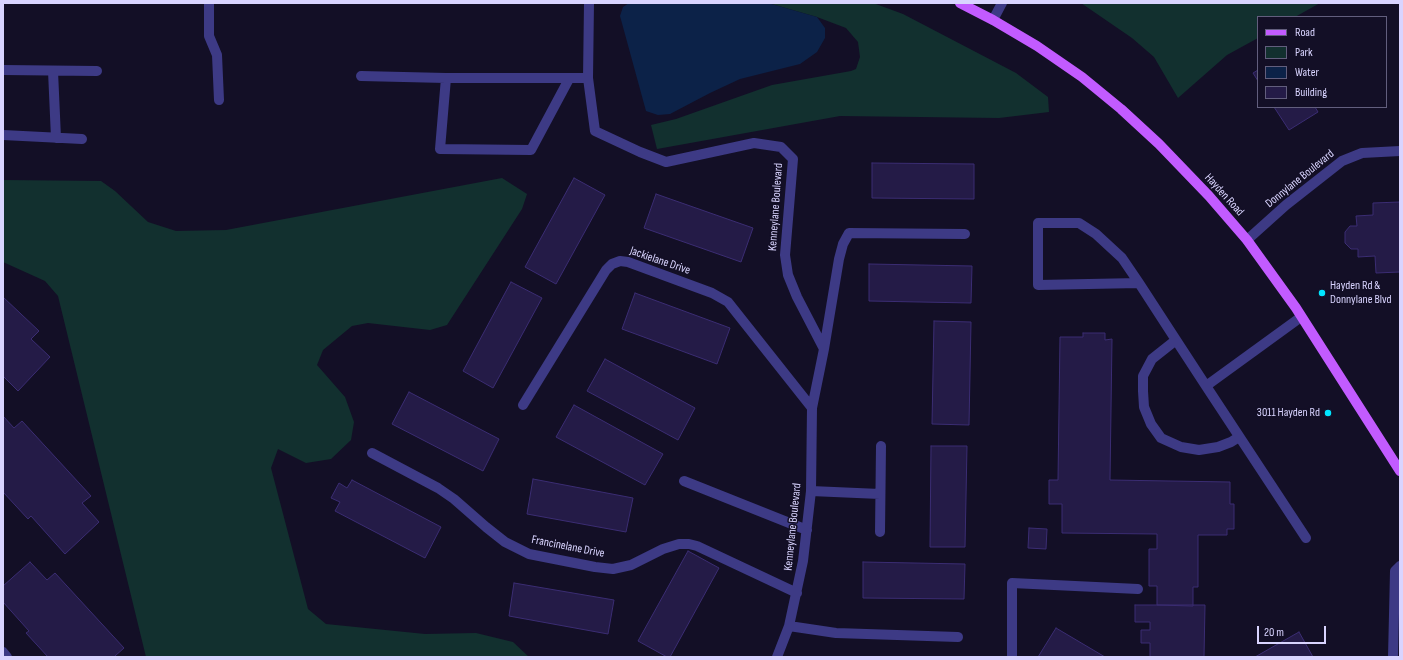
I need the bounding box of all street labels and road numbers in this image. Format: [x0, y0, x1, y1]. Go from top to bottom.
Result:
street label: Donnylane Boulevard [1263, 147, 1337, 211]
street label: Kenneylane Boulevard [766, 163, 786, 251]
street label: Hayden Road [1201, 171, 1247, 219]
street label: Jackielane Drive [628, 244, 692, 278]
street label: Kenneylane Boulevard [781, 482, 805, 572]
street label: Francinelane Drive [530, 533, 606, 561]

